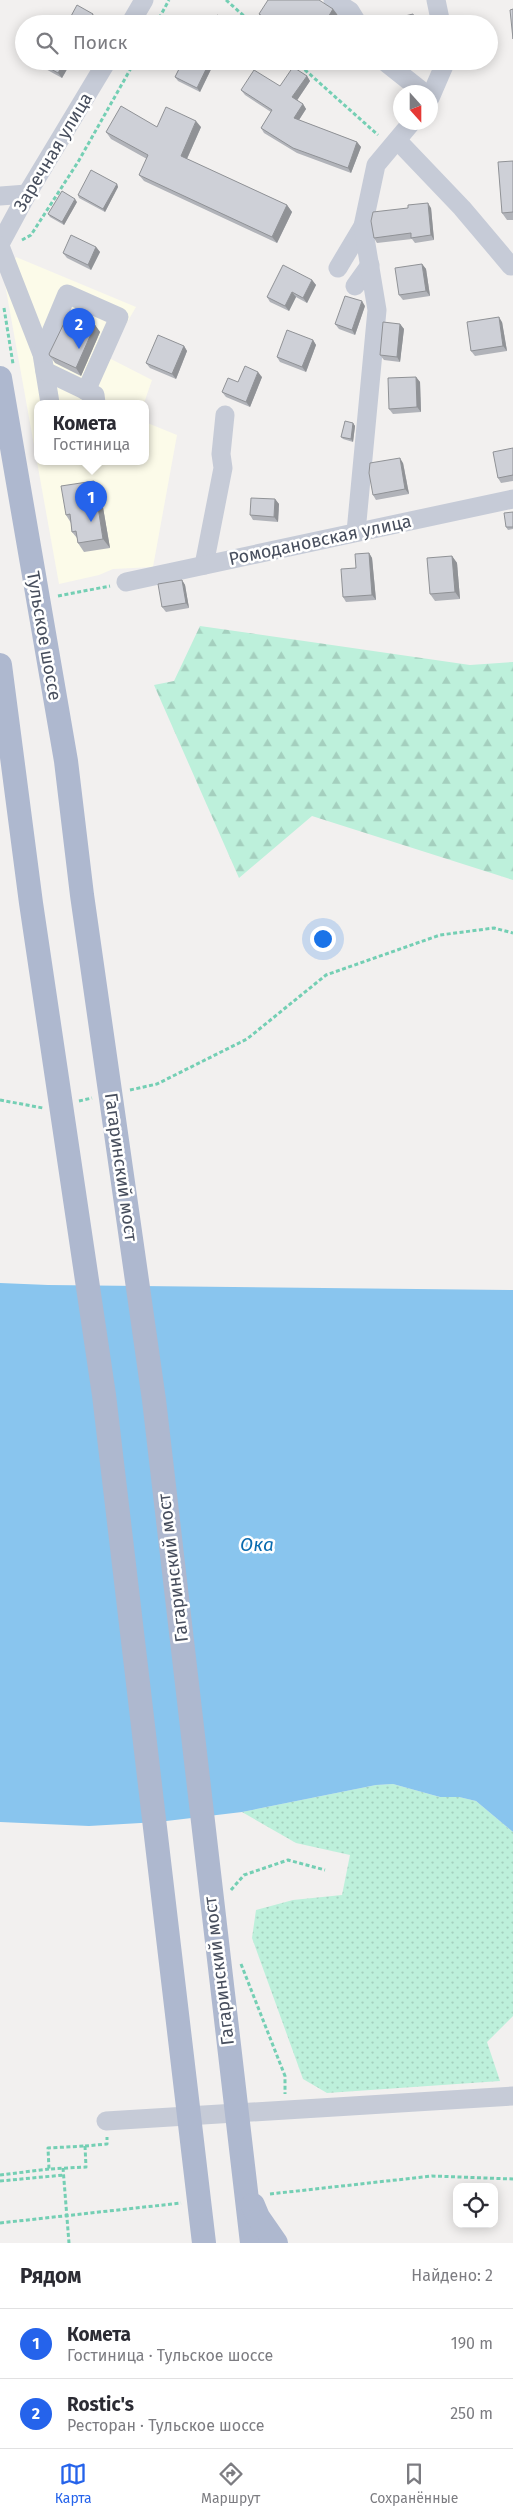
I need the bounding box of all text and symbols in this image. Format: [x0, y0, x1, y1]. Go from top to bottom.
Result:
search box [15, 15, 498, 70]
icon: search [33, 29, 61, 57]
text: Поиск [73, 31, 127, 54]
north arrow [393, 85, 438, 130]
street label: Заречная улица [9, 89, 97, 215]
pin: 2 [63, 308, 95, 349]
popup [34, 400, 149, 465]
text: Комета [53, 412, 117, 435]
text: Гостиница [53, 435, 130, 454]
pin: 1 [75, 481, 107, 522]
street label: Ромодановская улица [227, 510, 413, 570]
street label: Тульское шоссе [22, 570, 66, 702]
your location [310, 926, 336, 952]
street label: Гагаринский мост [100, 1091, 142, 1244]
street label: Гагаринский мост [153, 1491, 193, 1644]
water label: Ока [240, 1533, 274, 1556]
street label: Гагаринский мост [199, 1894, 239, 2047]
map controls [453, 2183, 498, 2228]
button: locate [453, 2183, 498, 2228]
text: Рядом [20, 2263, 81, 2289]
text: Найдено: 2 [411, 2266, 493, 2285]
text: Комета [67, 2323, 131, 2346]
text: 1 [32, 2334, 40, 2353]
text: 190 m [451, 2334, 493, 2353]
text: Гостиница · Тульское шоссе [67, 2346, 273, 2365]
text: Rostic's [67, 2393, 134, 2416]
text: 2 [32, 2404, 40, 2423]
text: 250 m [450, 2404, 493, 2423]
text: Ресторан · Тульское шоссе [67, 2416, 265, 2435]
tab: Карта [55, 2460, 92, 2507]
tab: Маршрут [201, 2460, 260, 2507]
tab: Сохранённые [370, 2460, 458, 2507]

